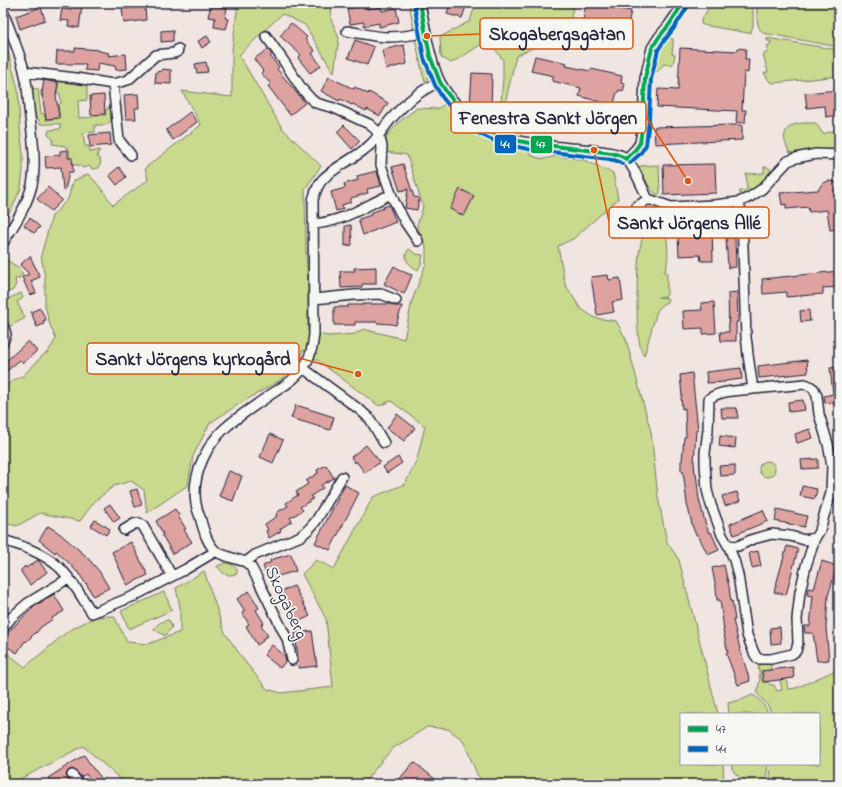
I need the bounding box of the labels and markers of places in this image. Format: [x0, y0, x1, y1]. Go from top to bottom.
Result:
callout: Skogabergsgatan [480, 18, 633, 49]
callout: Fenestra Sankt Jörgen [451, 102, 646, 133]
callout: Sankt Jörgens Allé [609, 207, 769, 238]
callout: Sankt Jörgens kyrkogård [87, 343, 299, 374]

